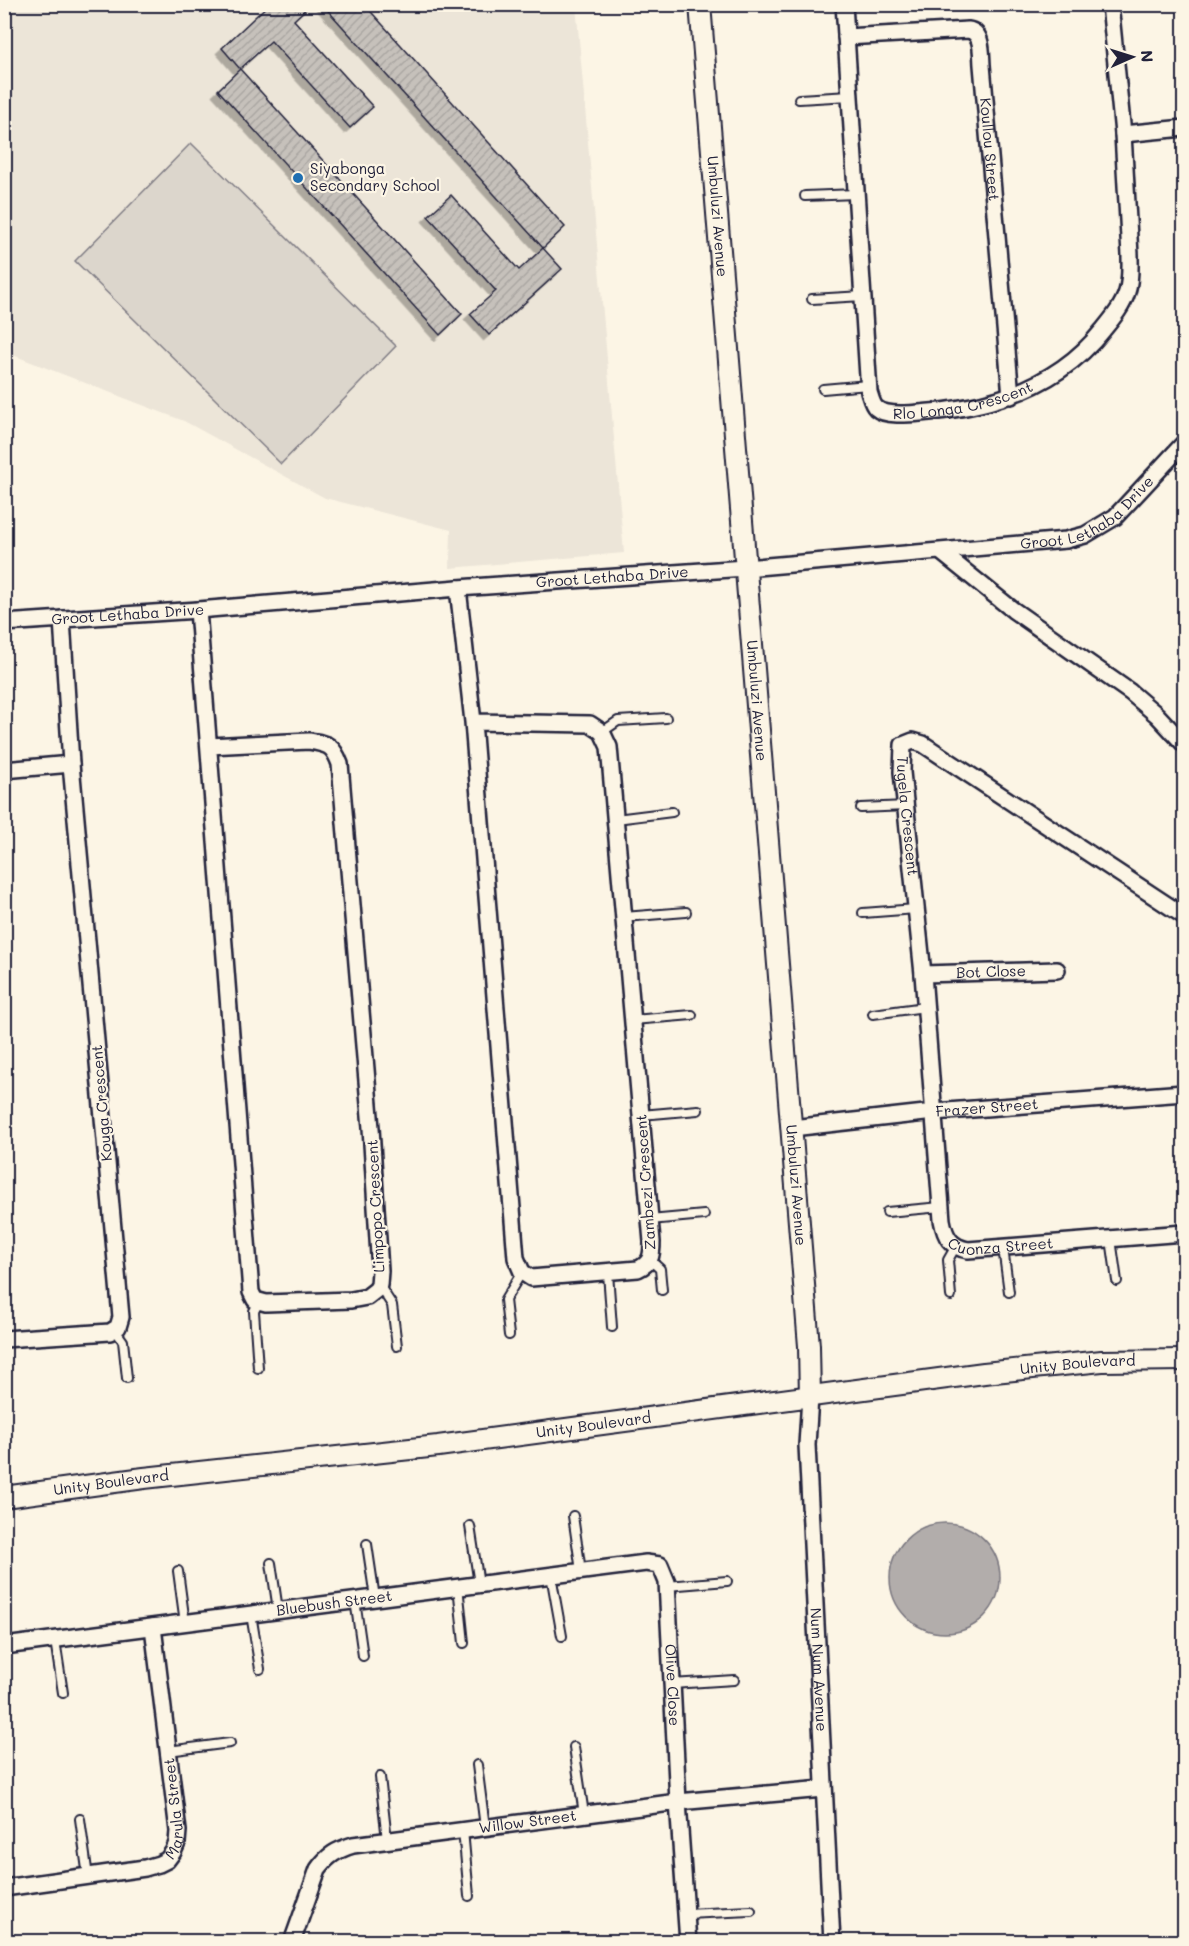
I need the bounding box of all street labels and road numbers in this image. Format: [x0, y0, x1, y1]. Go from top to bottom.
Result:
street label: Koullou Street [976, 97, 1005, 202]
street label: Umbuluzi Avenue [703, 155, 733, 278]
street label: Rlo Longa Crescent [893, 376, 1036, 423]
street label: Groot Lethaba Drive [1019, 471, 1157, 553]
street label: Groot Lethaba Drive [535, 561, 689, 592]
street label: Groot Lethaba Drive [51, 599, 205, 629]
street label: Umbuluzi Avenue [743, 639, 772, 762]
street label: Tugela Crescent [893, 756, 924, 877]
street label: Bot Close [956, 960, 1026, 982]
street label: Kouga Crescent [86, 1044, 116, 1162]
street label: Frazer Street [935, 1093, 1039, 1121]
street label: Zambezi Crescent [630, 1114, 660, 1251]
street label: Umbuluzi Avenue [782, 1124, 812, 1246]
street label: Limpopo Crescent [362, 1139, 388, 1273]
street label: Cuonza Street [944, 1232, 1054, 1259]
street label: Unity Boulevard [1019, 1350, 1136, 1378]
street label: Unity Boulevard [535, 1407, 652, 1442]
street label: Unity Boulevard [52, 1464, 170, 1499]
street label: Bluebush Street [275, 1585, 393, 1620]
street label: Num Num Avenue [806, 1607, 832, 1732]
street label: Olive Close [661, 1643, 685, 1727]
street label: Marula Street [158, 1757, 187, 1863]
street label: Willow Street [477, 1805, 578, 1837]

